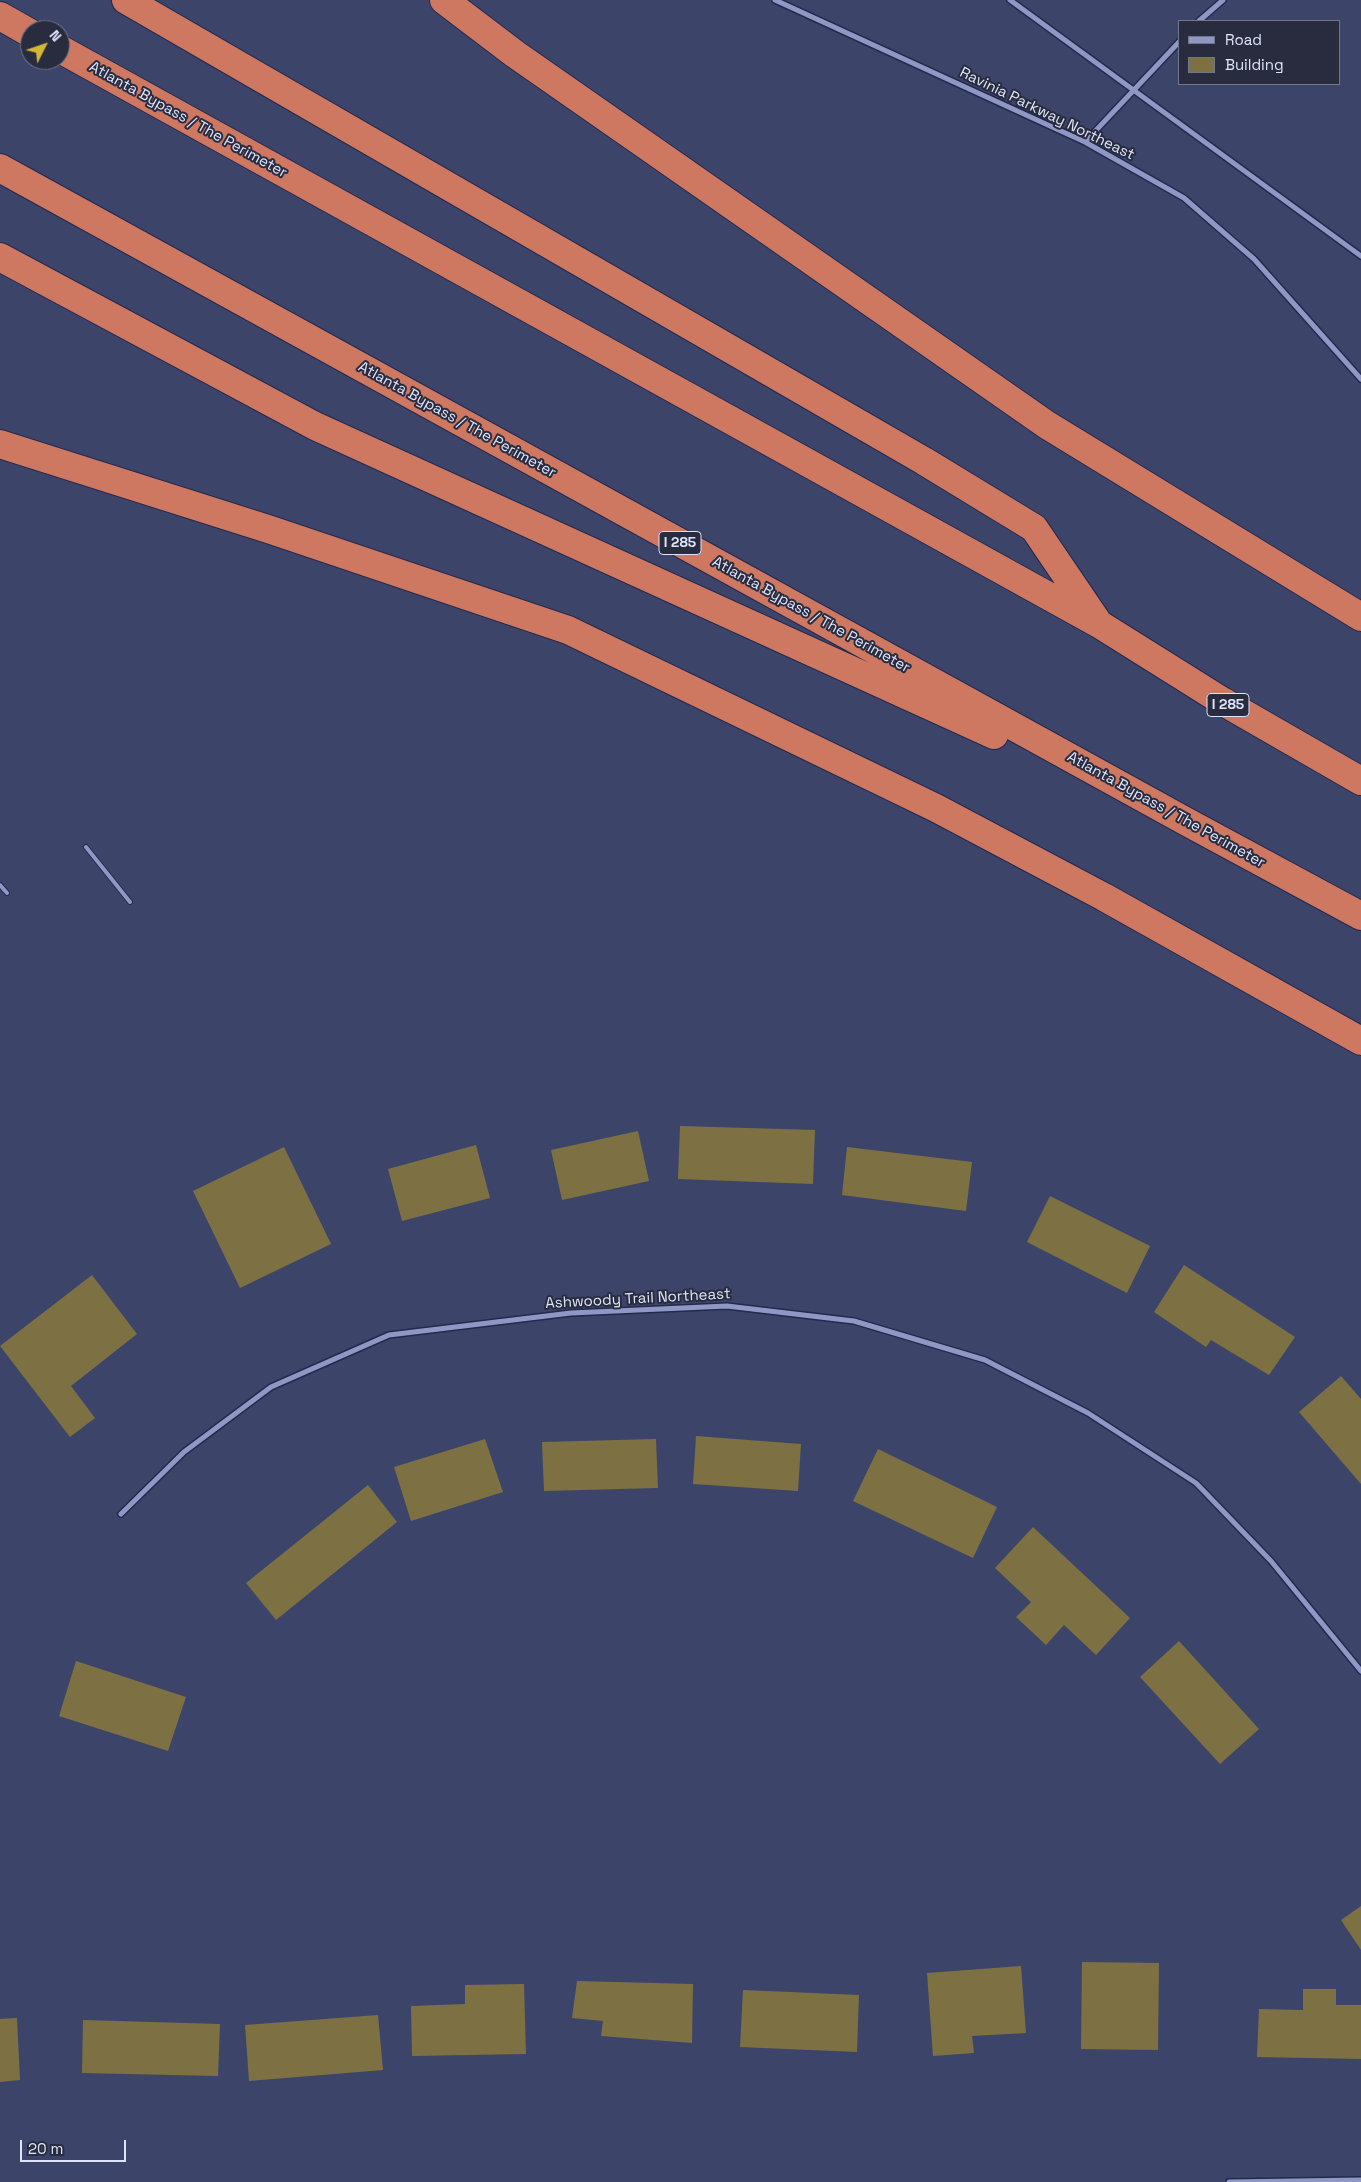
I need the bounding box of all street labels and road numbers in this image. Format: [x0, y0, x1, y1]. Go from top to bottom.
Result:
street label: Atlanta Bypass / The Perimeter [86, 58, 290, 182]
street label: Ravinia Parkway Northeast [957, 64, 1137, 164]
street label: Atlanta Bypass / The Perimeter [355, 358, 559, 482]
road number: I 285 [659, 532, 701, 554]
street label: Atlanta Bypass / The Perimeter [709, 553, 913, 677]
road number: I 285 [1207, 694, 1249, 716]
street label: Atlanta Bypass / The Perimeter [1064, 748, 1268, 872]
street label: Ashwoody Trail Northeast [545, 1285, 731, 1313]

